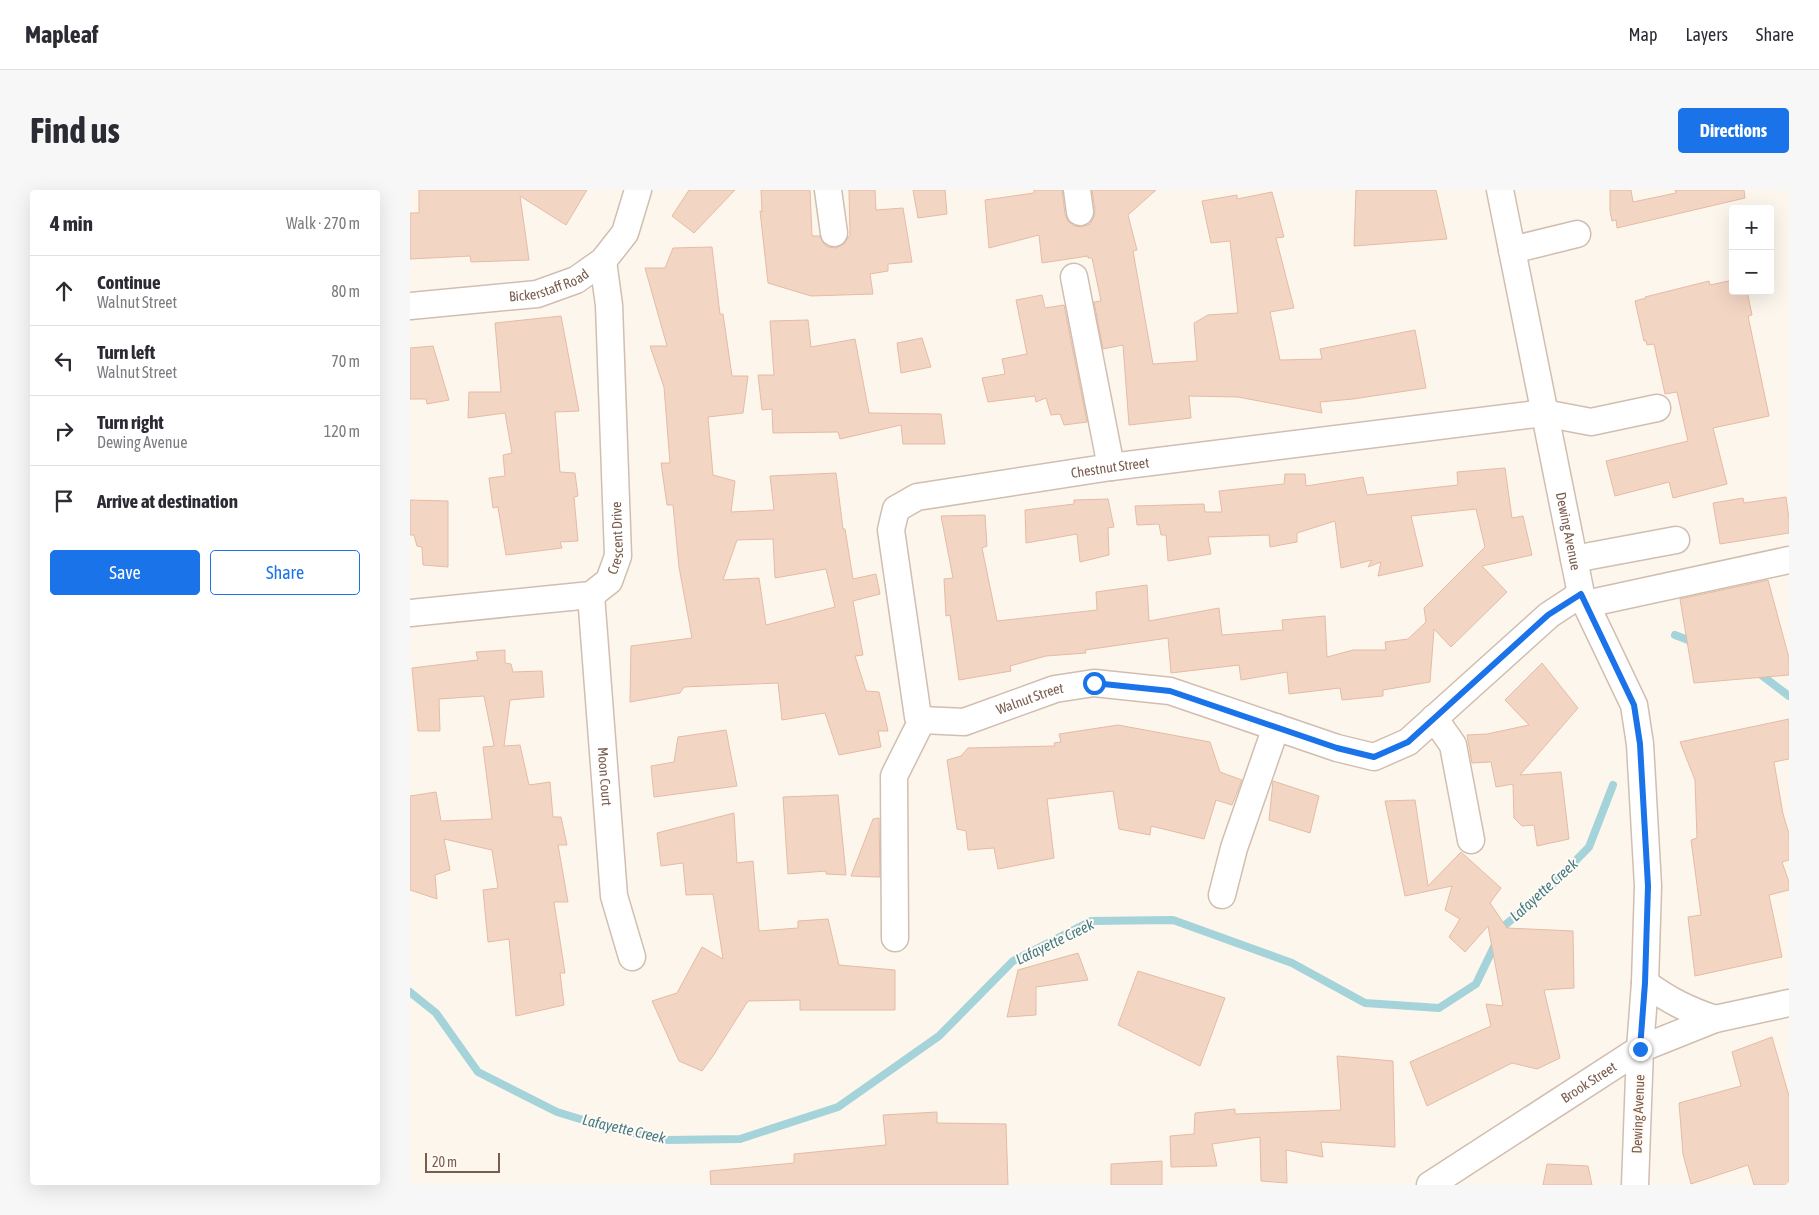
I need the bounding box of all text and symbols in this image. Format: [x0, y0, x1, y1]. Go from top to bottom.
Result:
text: Mapleaf [25, 21, 98, 48]
text: Map [1628, 24, 1657, 45]
text: Layers [1685, 24, 1728, 45]
text: Share [1756, 24, 1794, 45]
button: Directions [1678, 108, 1789, 153]
text: Find us [30, 110, 120, 150]
map controls [1729, 205, 1774, 295]
button: + [1729, 205, 1774, 250]
text: 4 min [50, 211, 93, 235]
text: Walk · 270 m [286, 214, 360, 232]
button: − [1729, 250, 1774, 295]
street label: Bickerstaff Road [508, 266, 592, 305]
text: Continue [97, 271, 161, 293]
icon: ahead [50, 277, 78, 305]
text: 80 m [331, 282, 360, 300]
text: Walnut Street [97, 293, 177, 311]
text: Turn left [97, 341, 155, 363]
icon: left [50, 347, 78, 375]
text: 70 m [331, 352, 360, 370]
text: Walnut Street [97, 363, 177, 381]
text: Turn right [97, 411, 164, 433]
icon: right [50, 417, 78, 445]
text: 120 m [324, 422, 360, 440]
text: Dewing Avenue [97, 433, 187, 451]
street label: Chestnut Street [1070, 454, 1150, 481]
icon: arrive [50, 487, 78, 515]
text: Arrive at destination [97, 490, 238, 512]
street label: Dewing Avenue [1553, 491, 1584, 572]
street label: Crescent Drive [604, 501, 626, 577]
button: Save [50, 550, 200, 595]
button: Share [210, 550, 360, 595]
route start [1083, 672, 1106, 695]
street label: Walnut Street [994, 680, 1064, 718]
street label: Moon Court [595, 746, 615, 807]
water label: Lafayette Creek [1506, 855, 1581, 924]
water label: Lafayette Creek [1013, 915, 1097, 968]
route end [1629, 1038, 1652, 1061]
street label: Brook Street [1558, 1058, 1619, 1106]
street label: Dewing Avenue [1629, 1074, 1647, 1154]
water label: Lafayette Creek [581, 1111, 668, 1146]
scale bar [425, 1150, 500, 1173]
text: 20 m [432, 1154, 457, 1170]

